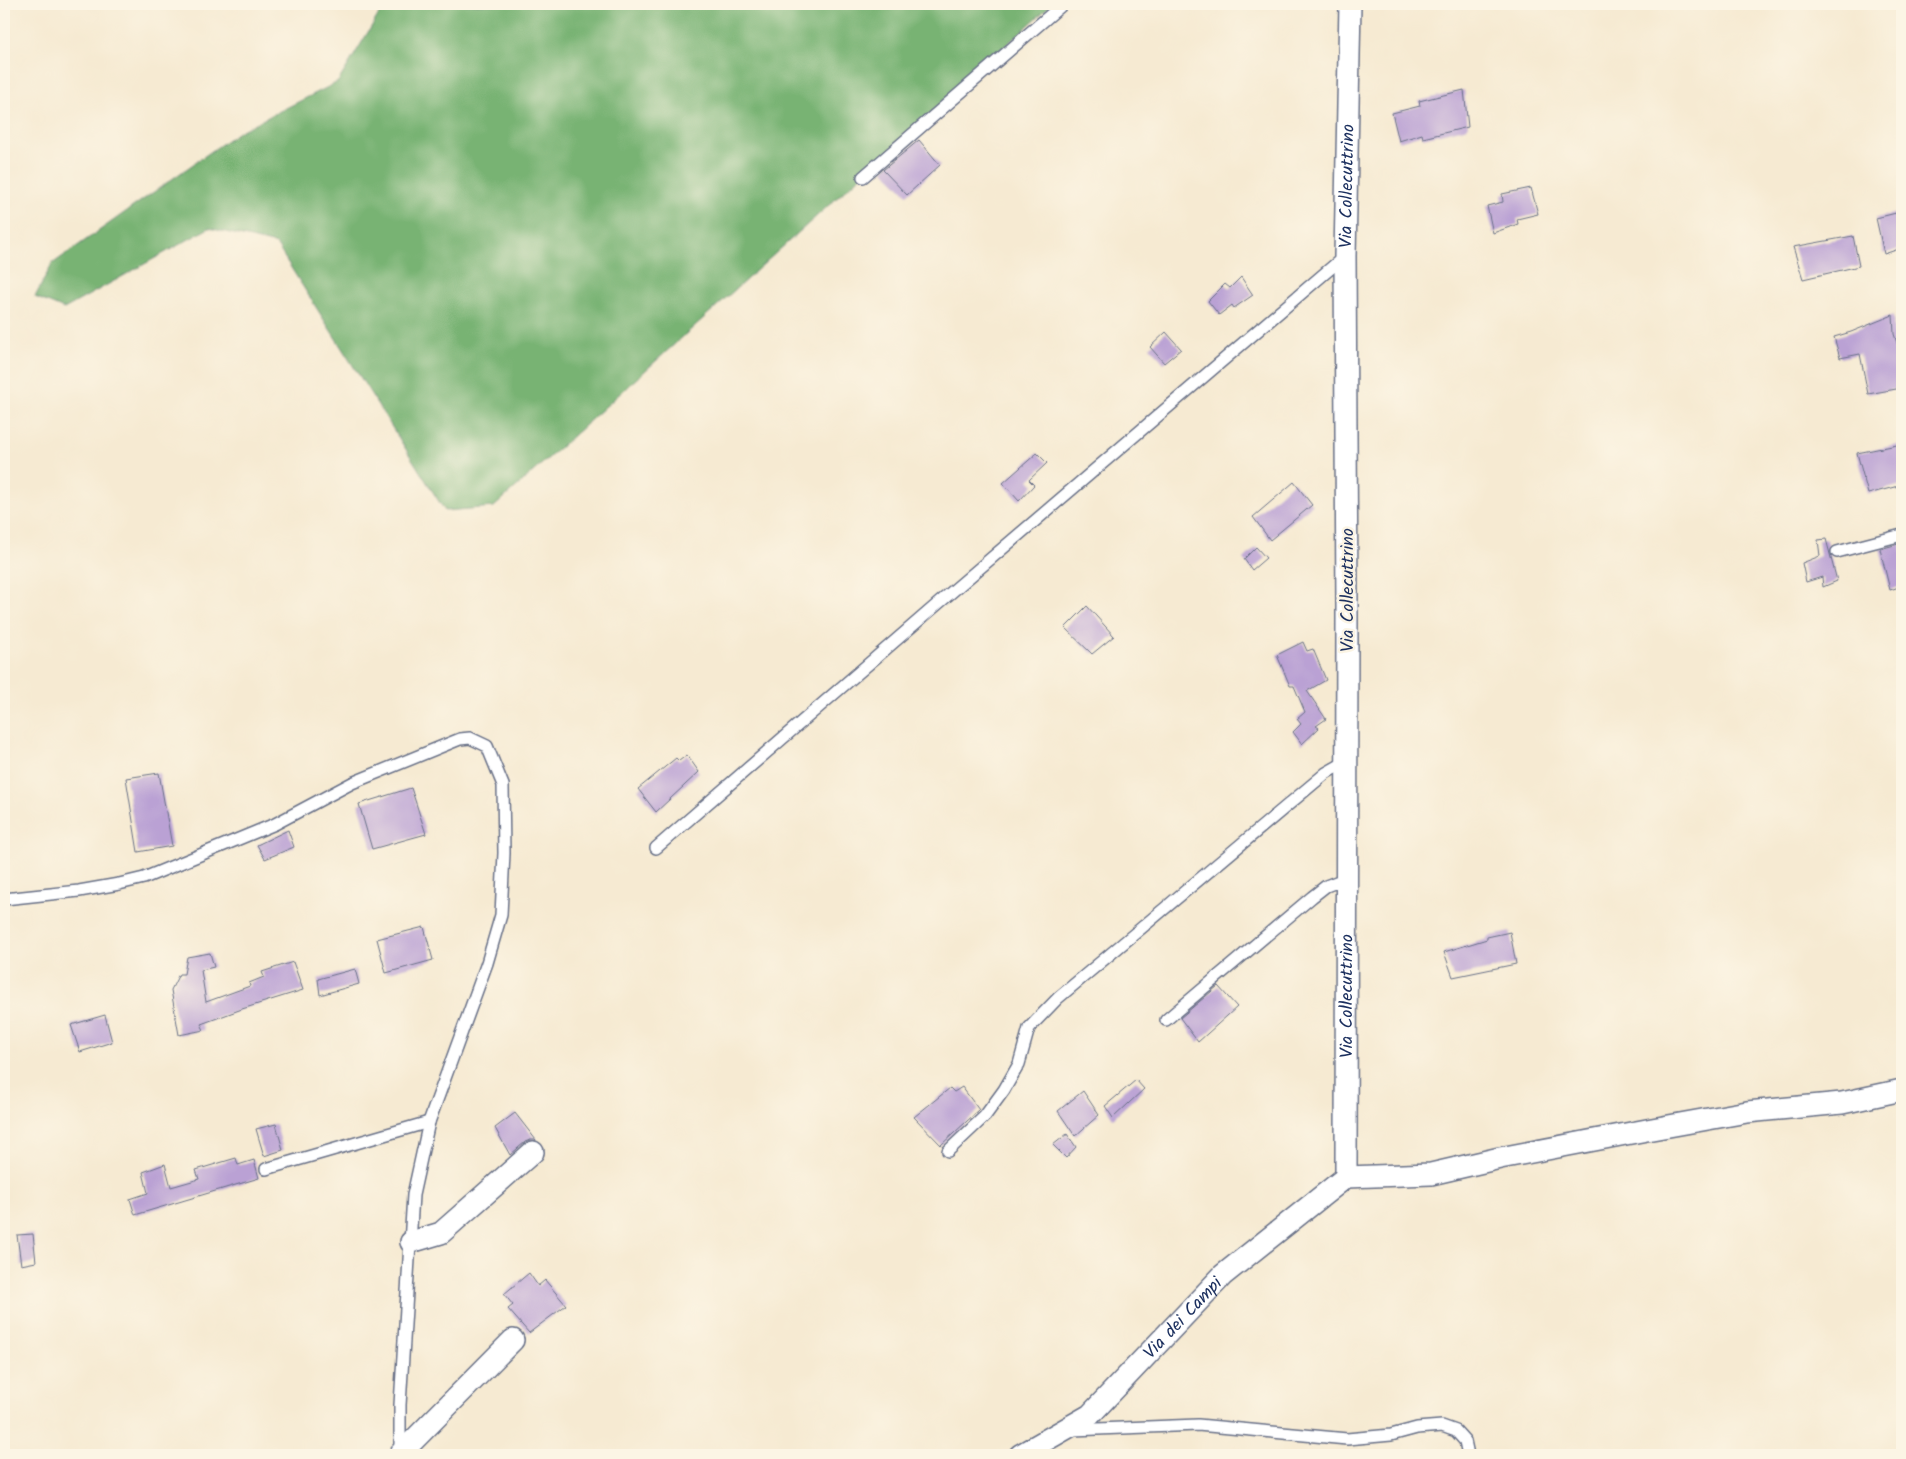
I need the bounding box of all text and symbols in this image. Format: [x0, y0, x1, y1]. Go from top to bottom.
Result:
street label: Via Collecuttrino [1332, 124, 1364, 248]
street label: Via Collecuttrino [1334, 528, 1363, 652]
street label: Via Collecuttrino [1333, 934, 1362, 1058]
street label: Via dei Campi [1137, 1270, 1231, 1367]

